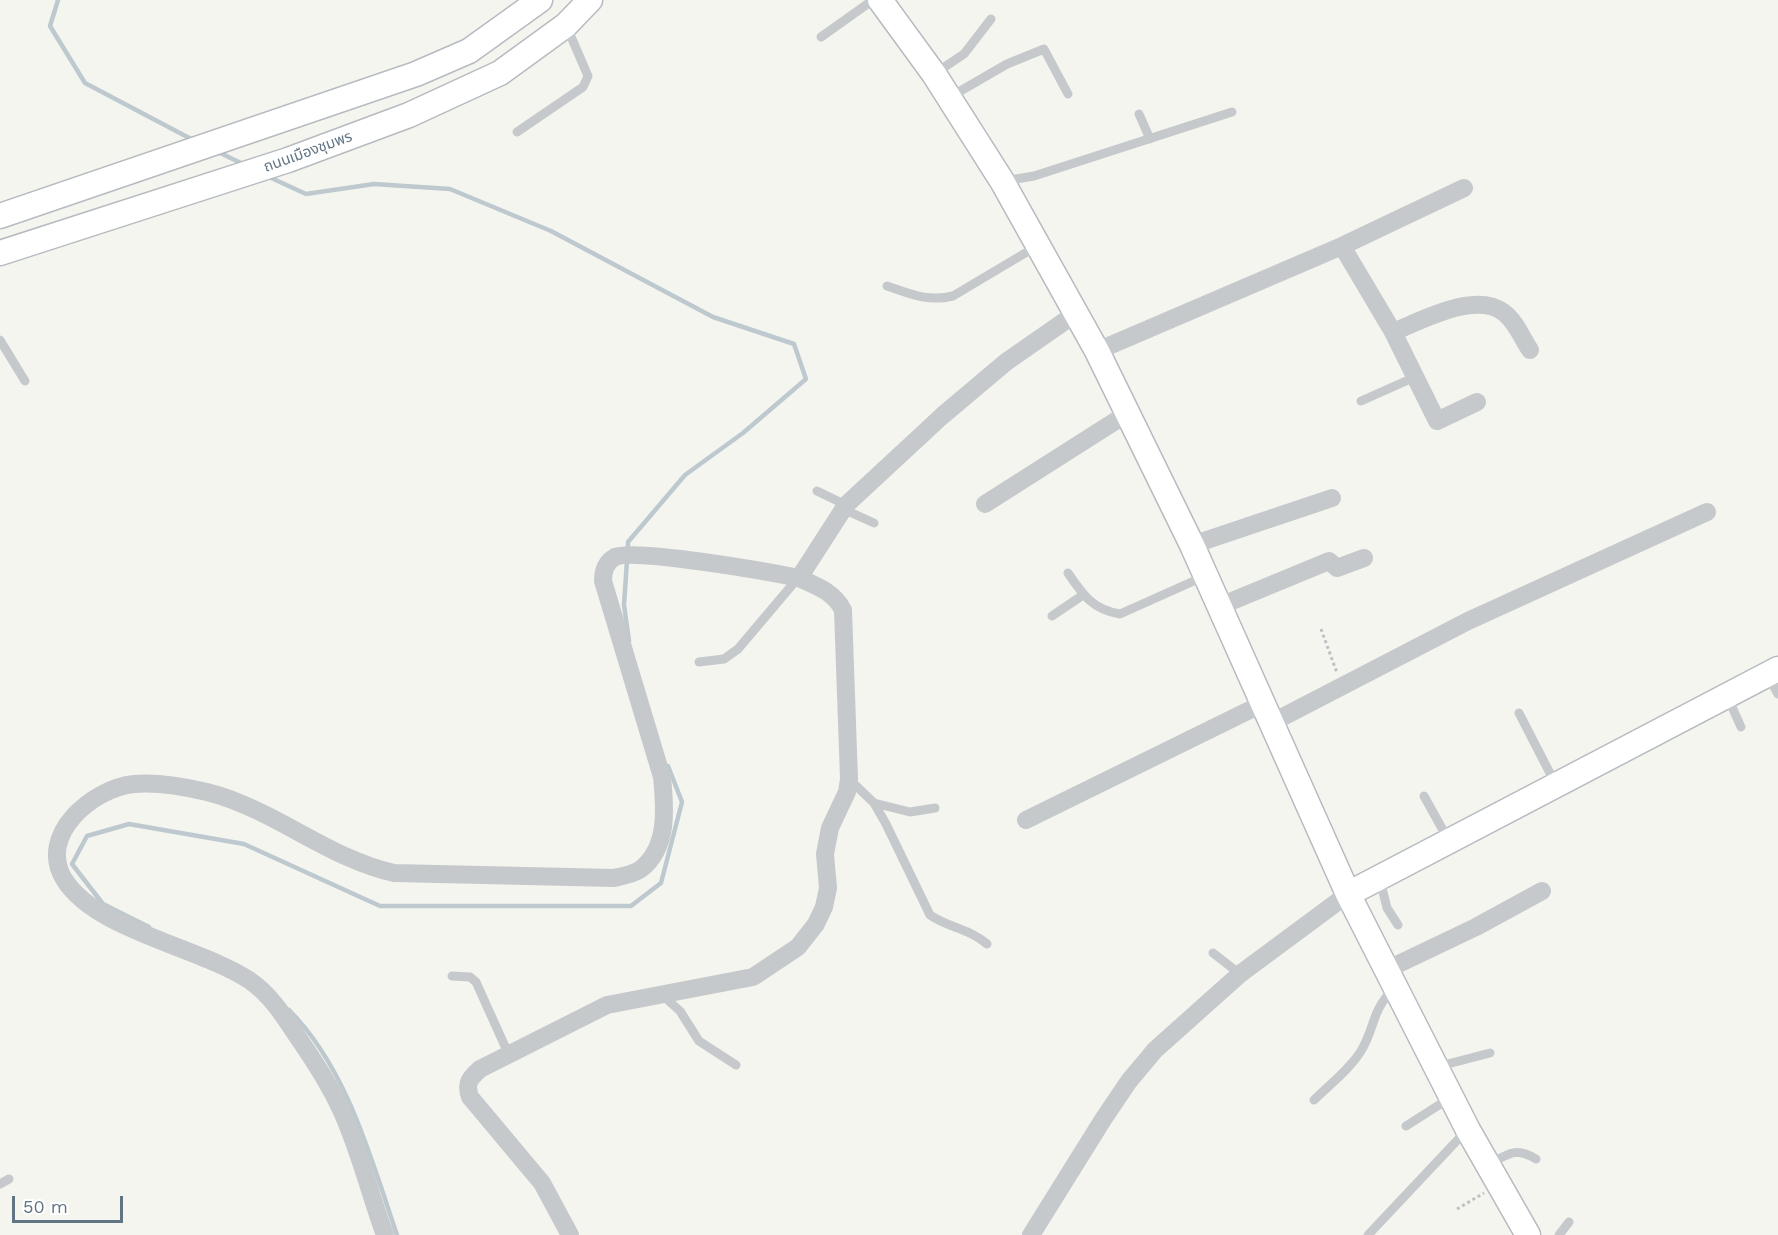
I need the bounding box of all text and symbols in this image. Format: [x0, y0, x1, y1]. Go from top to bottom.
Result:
street label: ถนนเมืองชุมพร [261, 128, 355, 176]
scale bar [15, 1184, 126, 1222]
text: 50 m [23, 1196, 68, 1217]

